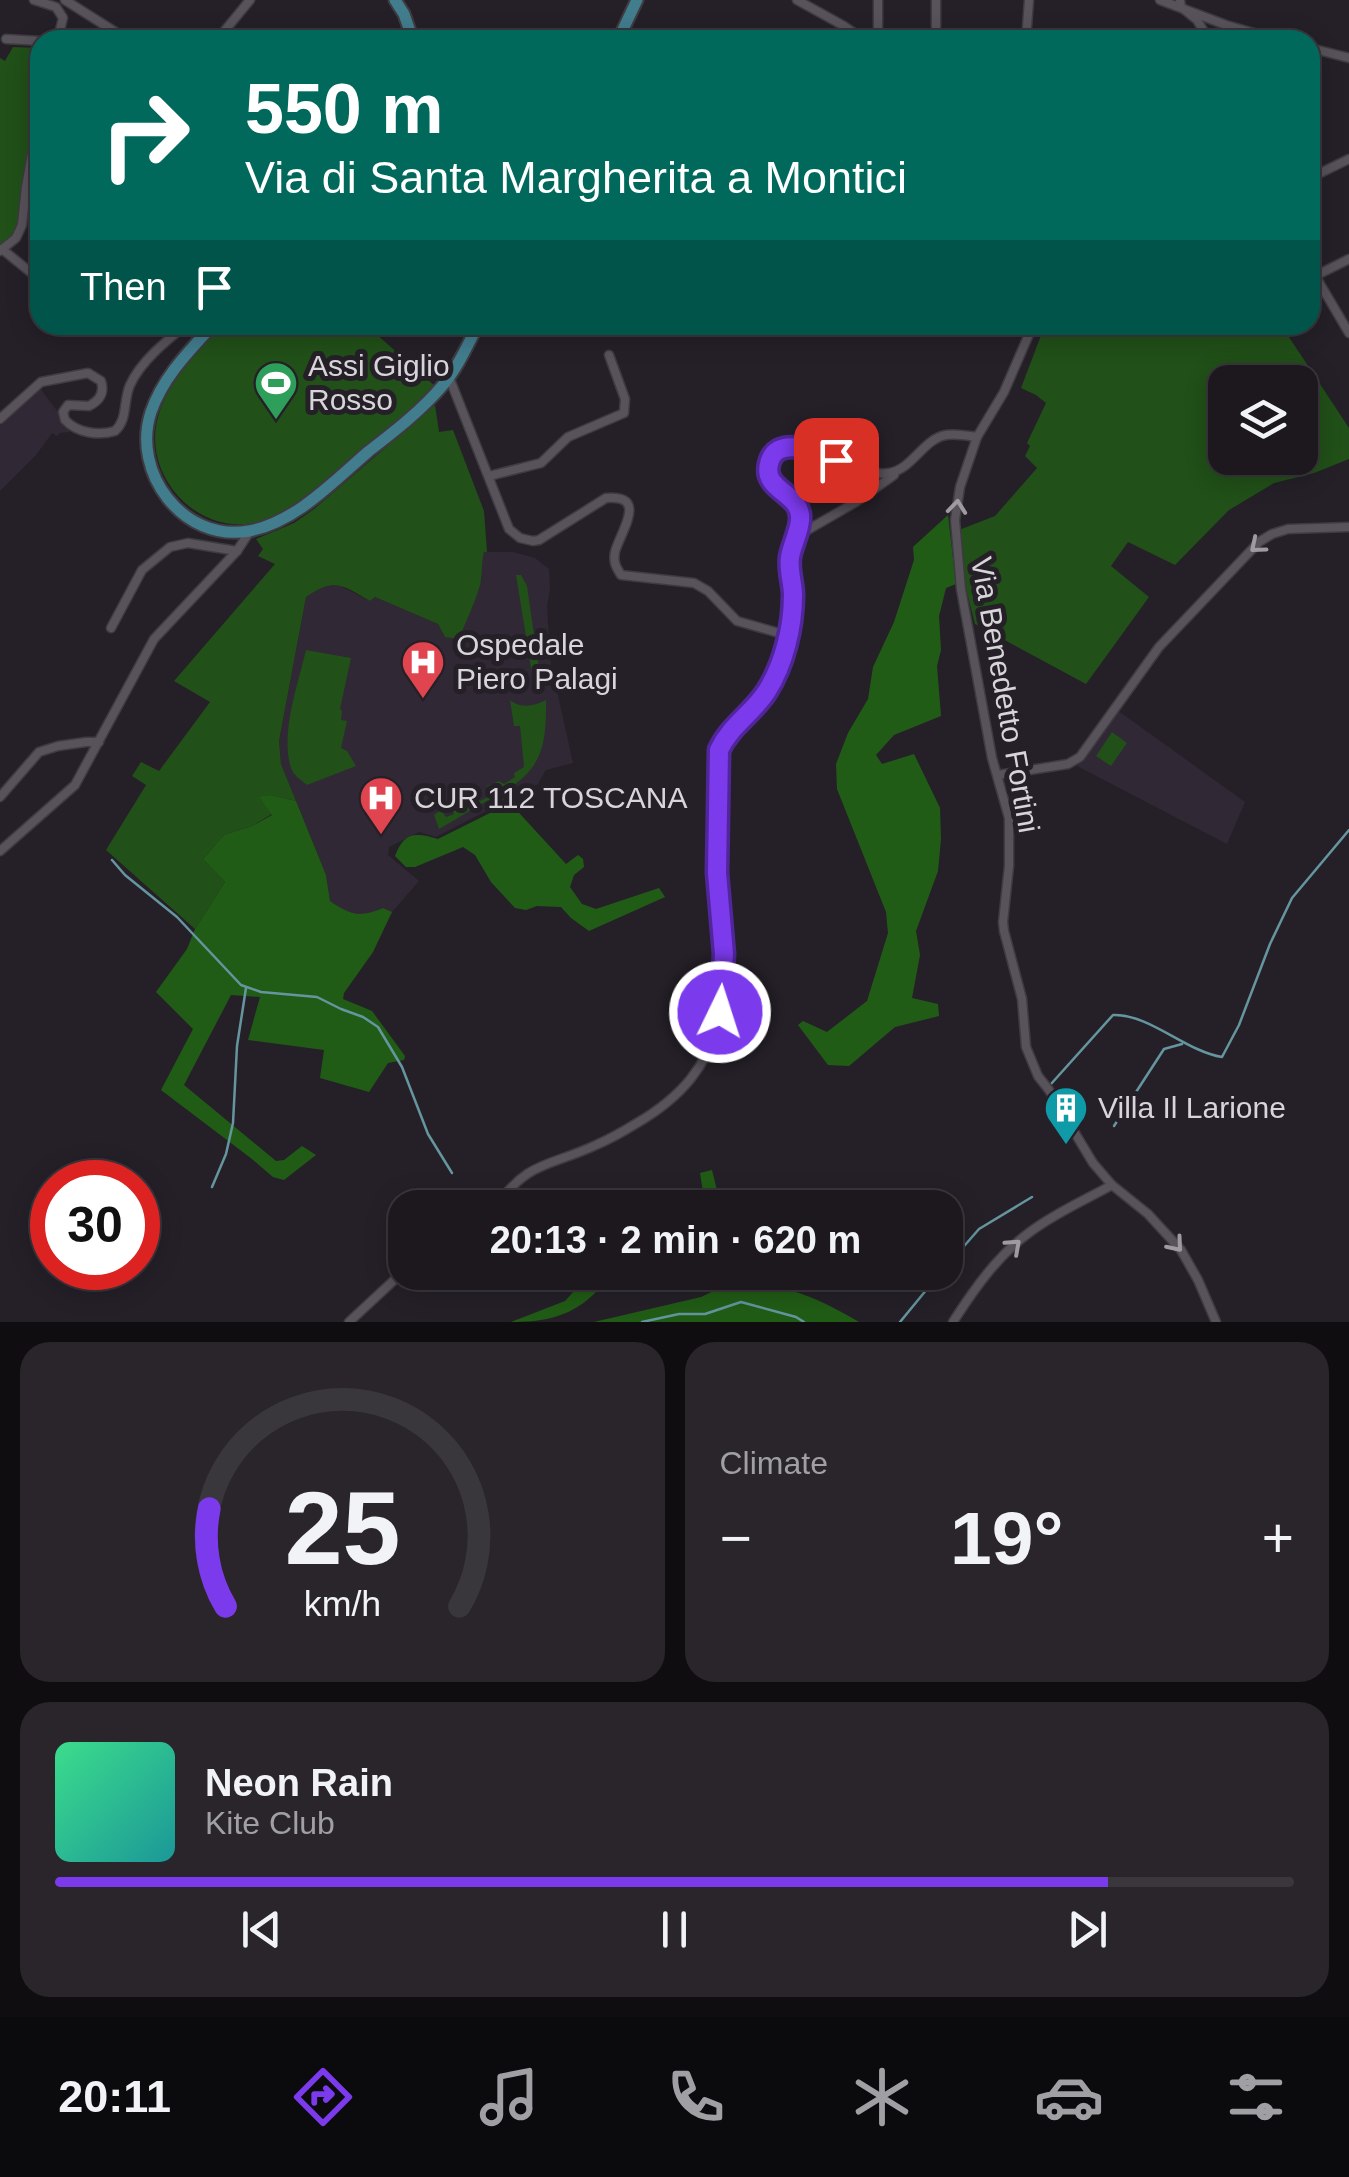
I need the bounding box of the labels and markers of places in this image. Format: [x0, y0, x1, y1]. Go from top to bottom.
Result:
place label: Assi Giglio Rosso [308, 349, 450, 416]
sports icon: Assi Giglio Rosso [253, 360, 299, 421]
pin [794, 418, 879, 503]
place label: Ospedale Piero Palagi [456, 628, 618, 695]
hospital icon: Ospedale Piero Palagi [400, 639, 446, 700]
hospital icon: CUR 112 TOSCANA [358, 775, 404, 836]
place label: CUR 112 TOSCANA [414, 781, 687, 814]
building icon: Villa Il Larione [1043, 1085, 1089, 1146]
place label: Villa Il Larione [1098, 1091, 1286, 1124]

